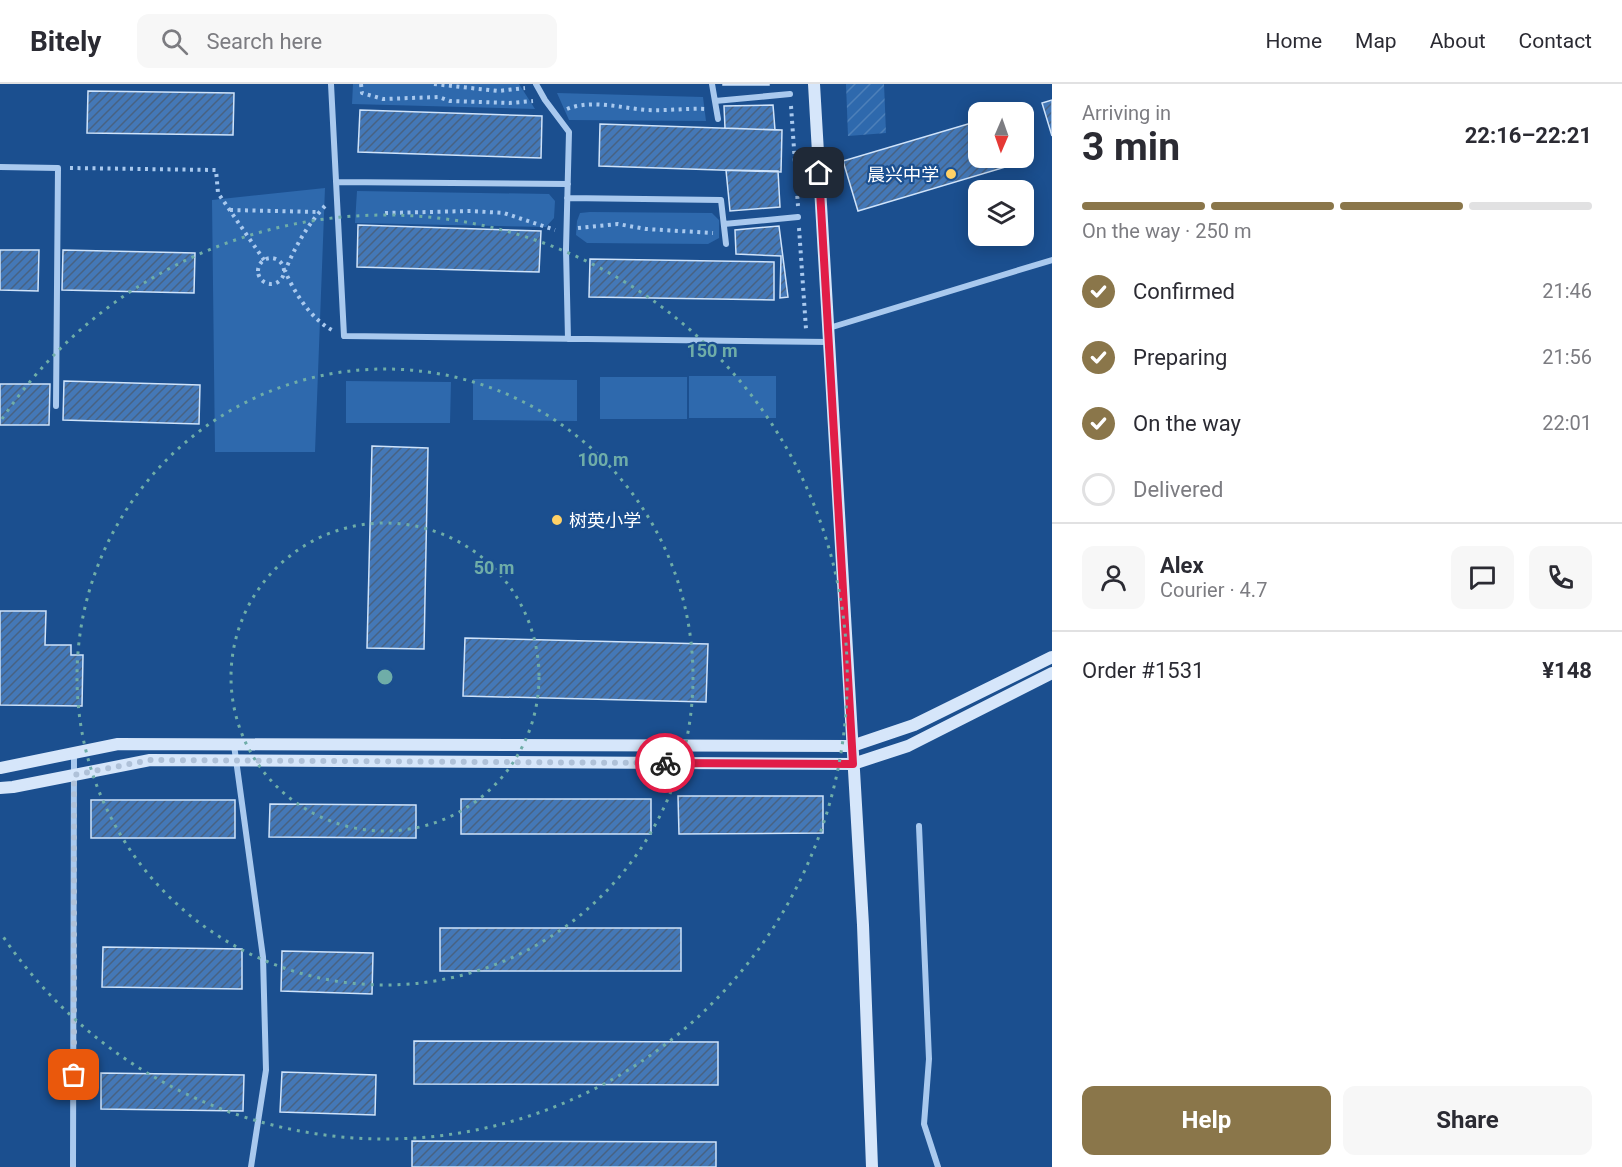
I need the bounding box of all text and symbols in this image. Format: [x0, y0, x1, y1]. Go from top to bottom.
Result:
search box [137, 14, 557, 68]
text: Bitely [30, 25, 101, 58]
icon: search [158, 25, 191, 58]
text: Search here [206, 29, 322, 54]
text: Home [1266, 29, 1322, 53]
text: Map [1355, 29, 1397, 53]
text: About [1430, 29, 1486, 53]
text: Contact [1519, 29, 1592, 53]
text: Arriving in [1082, 101, 1171, 125]
north arrow [968, 102, 1034, 168]
map controls [968, 102, 1034, 246]
text: 22:16–22:21 [1465, 123, 1592, 148]
text: 3 min [1082, 124, 1180, 170]
pin [793, 147, 844, 198]
icon: home [802, 156, 835, 189]
place label: 晨兴中学 [867, 164, 939, 185]
marker: 晨兴中学 [944, 167, 958, 181]
button: layers [968, 180, 1034, 246]
text: On the way · 250 m [1082, 219, 1251, 243]
icon: check [1082, 275, 1115, 308]
text: Confirmed [1133, 279, 1235, 304]
text: 21:46 [1542, 279, 1592, 303]
text: 150 m [686, 340, 738, 361]
icon: check [1082, 341, 1115, 374]
text: Preparing [1133, 345, 1227, 370]
text: 21:56 [1542, 345, 1592, 369]
icon: check [1082, 407, 1115, 440]
text: On the way [1133, 411, 1241, 436]
text: 22:01 [1542, 411, 1592, 435]
text: 100 m [577, 449, 629, 470]
text: Delivered [1133, 477, 1223, 502]
place label: 树英小学 [569, 510, 641, 531]
marker: 树英小学 [550, 513, 564, 527]
button: person [1082, 546, 1145, 609]
button: chat [1451, 546, 1514, 609]
button: phone [1529, 546, 1592, 609]
text: Alex [1160, 553, 1204, 578]
text: 50 m [474, 557, 514, 578]
text: Courier · 4.7 [1160, 578, 1267, 602]
text: Order #1531 [1082, 658, 1204, 683]
text: ¥148 [1542, 658, 1592, 683]
centre of rings [375, 667, 395, 687]
courier [635, 733, 695, 793]
icon: bike [649, 747, 682, 780]
pin [48, 1049, 99, 1100]
icon: bag [57, 1058, 90, 1091]
button: Help [1082, 1086, 1331, 1155]
button: Share [1343, 1086, 1592, 1155]

